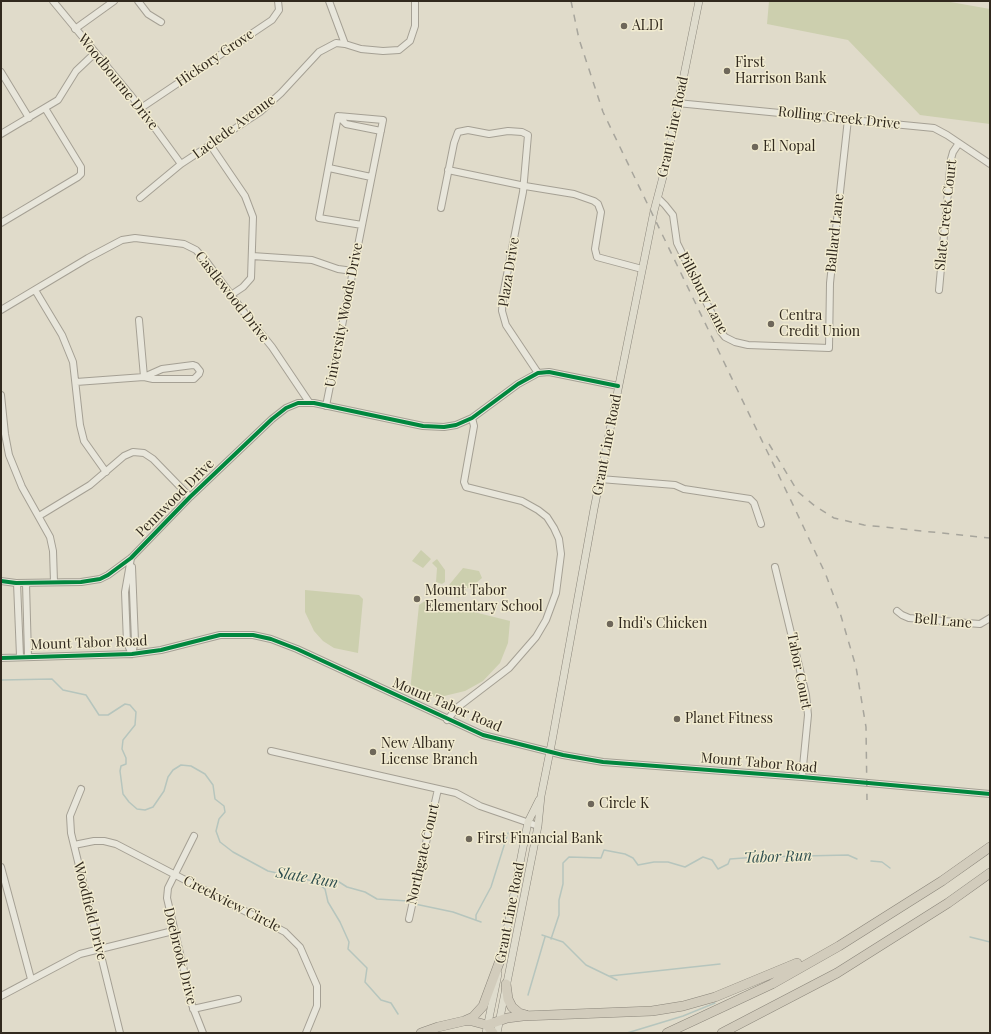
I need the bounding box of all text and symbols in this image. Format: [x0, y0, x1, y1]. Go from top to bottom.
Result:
place label: ALDI [632, 18, 664, 34]
marker: ALDI [619, 21, 629, 31]
street label: Hickory Grove [173, 26, 257, 90]
street label: Woodbourne Drive [74, 31, 162, 133]
place label: First Harrison Bank [735, 55, 827, 88]
marker: First Harrison Bank [722, 66, 732, 76]
street label: Grant Line Road [654, 75, 692, 179]
street label: Laclede Avenue [189, 91, 279, 163]
street label: Rolling Creek Drive [777, 103, 901, 133]
place label: El Nopal [763, 139, 815, 155]
marker: El Nopal [750, 142, 760, 152]
street label: Slate Creek Court [932, 159, 960, 271]
street label: Ballard Lane [823, 193, 847, 273]
street label: Plaza Drive [495, 236, 523, 308]
street label: University Woods Drive [322, 241, 366, 389]
street label: Castlewood Drive [191, 248, 273, 346]
street label: Pillsbury Lane [674, 249, 732, 337]
place label: Centra Credit Union [779, 308, 860, 340]
marker: Centra Credit Union [766, 319, 776, 329]
street label: Grant Line Road [589, 393, 625, 497]
street label: Pennwood Drive [132, 455, 218, 541]
place label: Mount Tabor Elementary School [425, 583, 543, 616]
marker: Mount Tabor Elementary School [412, 594, 422, 604]
street label: Bell Lane [913, 610, 973, 632]
place label: Indi's Chicken [618, 616, 707, 632]
marker: Indi's Chicken [605, 619, 615, 629]
street label: Tabor Court [783, 631, 815, 711]
street label: Mount Tabor Road [30, 633, 148, 653]
street label: Mount Tabor Road [390, 674, 504, 736]
place label: Planet Fitness [685, 711, 773, 727]
marker: Planet Fitness [672, 714, 682, 724]
place label: New Albany License Branch [381, 736, 478, 768]
marker: New Albany License Branch [368, 747, 378, 757]
street label: Mount Tabor Road [700, 750, 818, 776]
place label: Circle K [599, 796, 649, 812]
marker: Circle K [586, 799, 596, 809]
street label: Northgate Court [403, 802, 443, 906]
place label: First Financial Bank [477, 831, 603, 847]
marker: First Financial Bank [464, 834, 474, 844]
water label: Tabor Run [744, 847, 812, 867]
street label: Woodfield Drive [70, 860, 110, 962]
street label: Grant Line Road [492, 861, 528, 965]
water label: Slate Run [275, 864, 339, 892]
street label: Creekview Circle [180, 872, 284, 936]
street label: Doebrook Drive [160, 906, 200, 1006]

